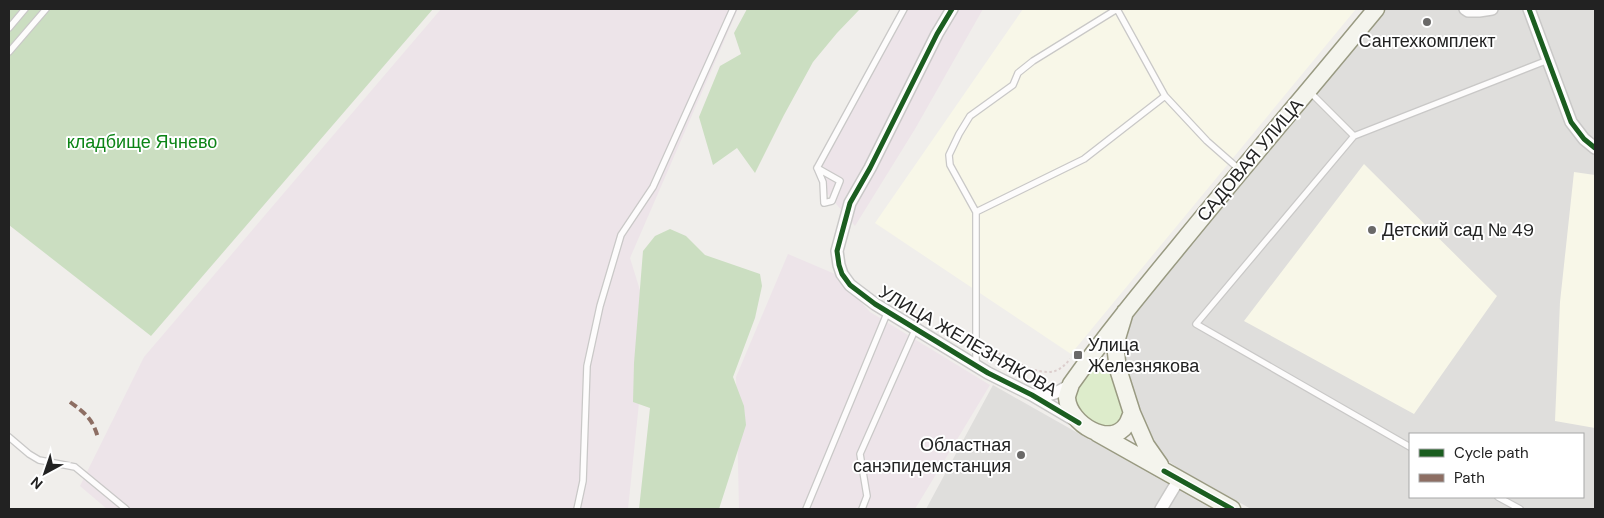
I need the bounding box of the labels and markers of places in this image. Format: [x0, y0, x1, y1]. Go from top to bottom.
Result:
marker: Сантехкомплект [1421, 16, 1433, 28]
place label: Сантехкомплект [1359, 29, 1495, 53]
place label: Детский сад № 49 [1382, 218, 1534, 242]
marker: Детский сад № 49 [1366, 224, 1378, 236]
place label: Улица Железнякова [1088, 333, 1200, 378]
marker: Улица Железнякова [1072, 349, 1084, 361]
place label: Областная санэпидемстанция [853, 433, 1011, 478]
marker: Областная санэпидемстанция [1015, 449, 1027, 461]

